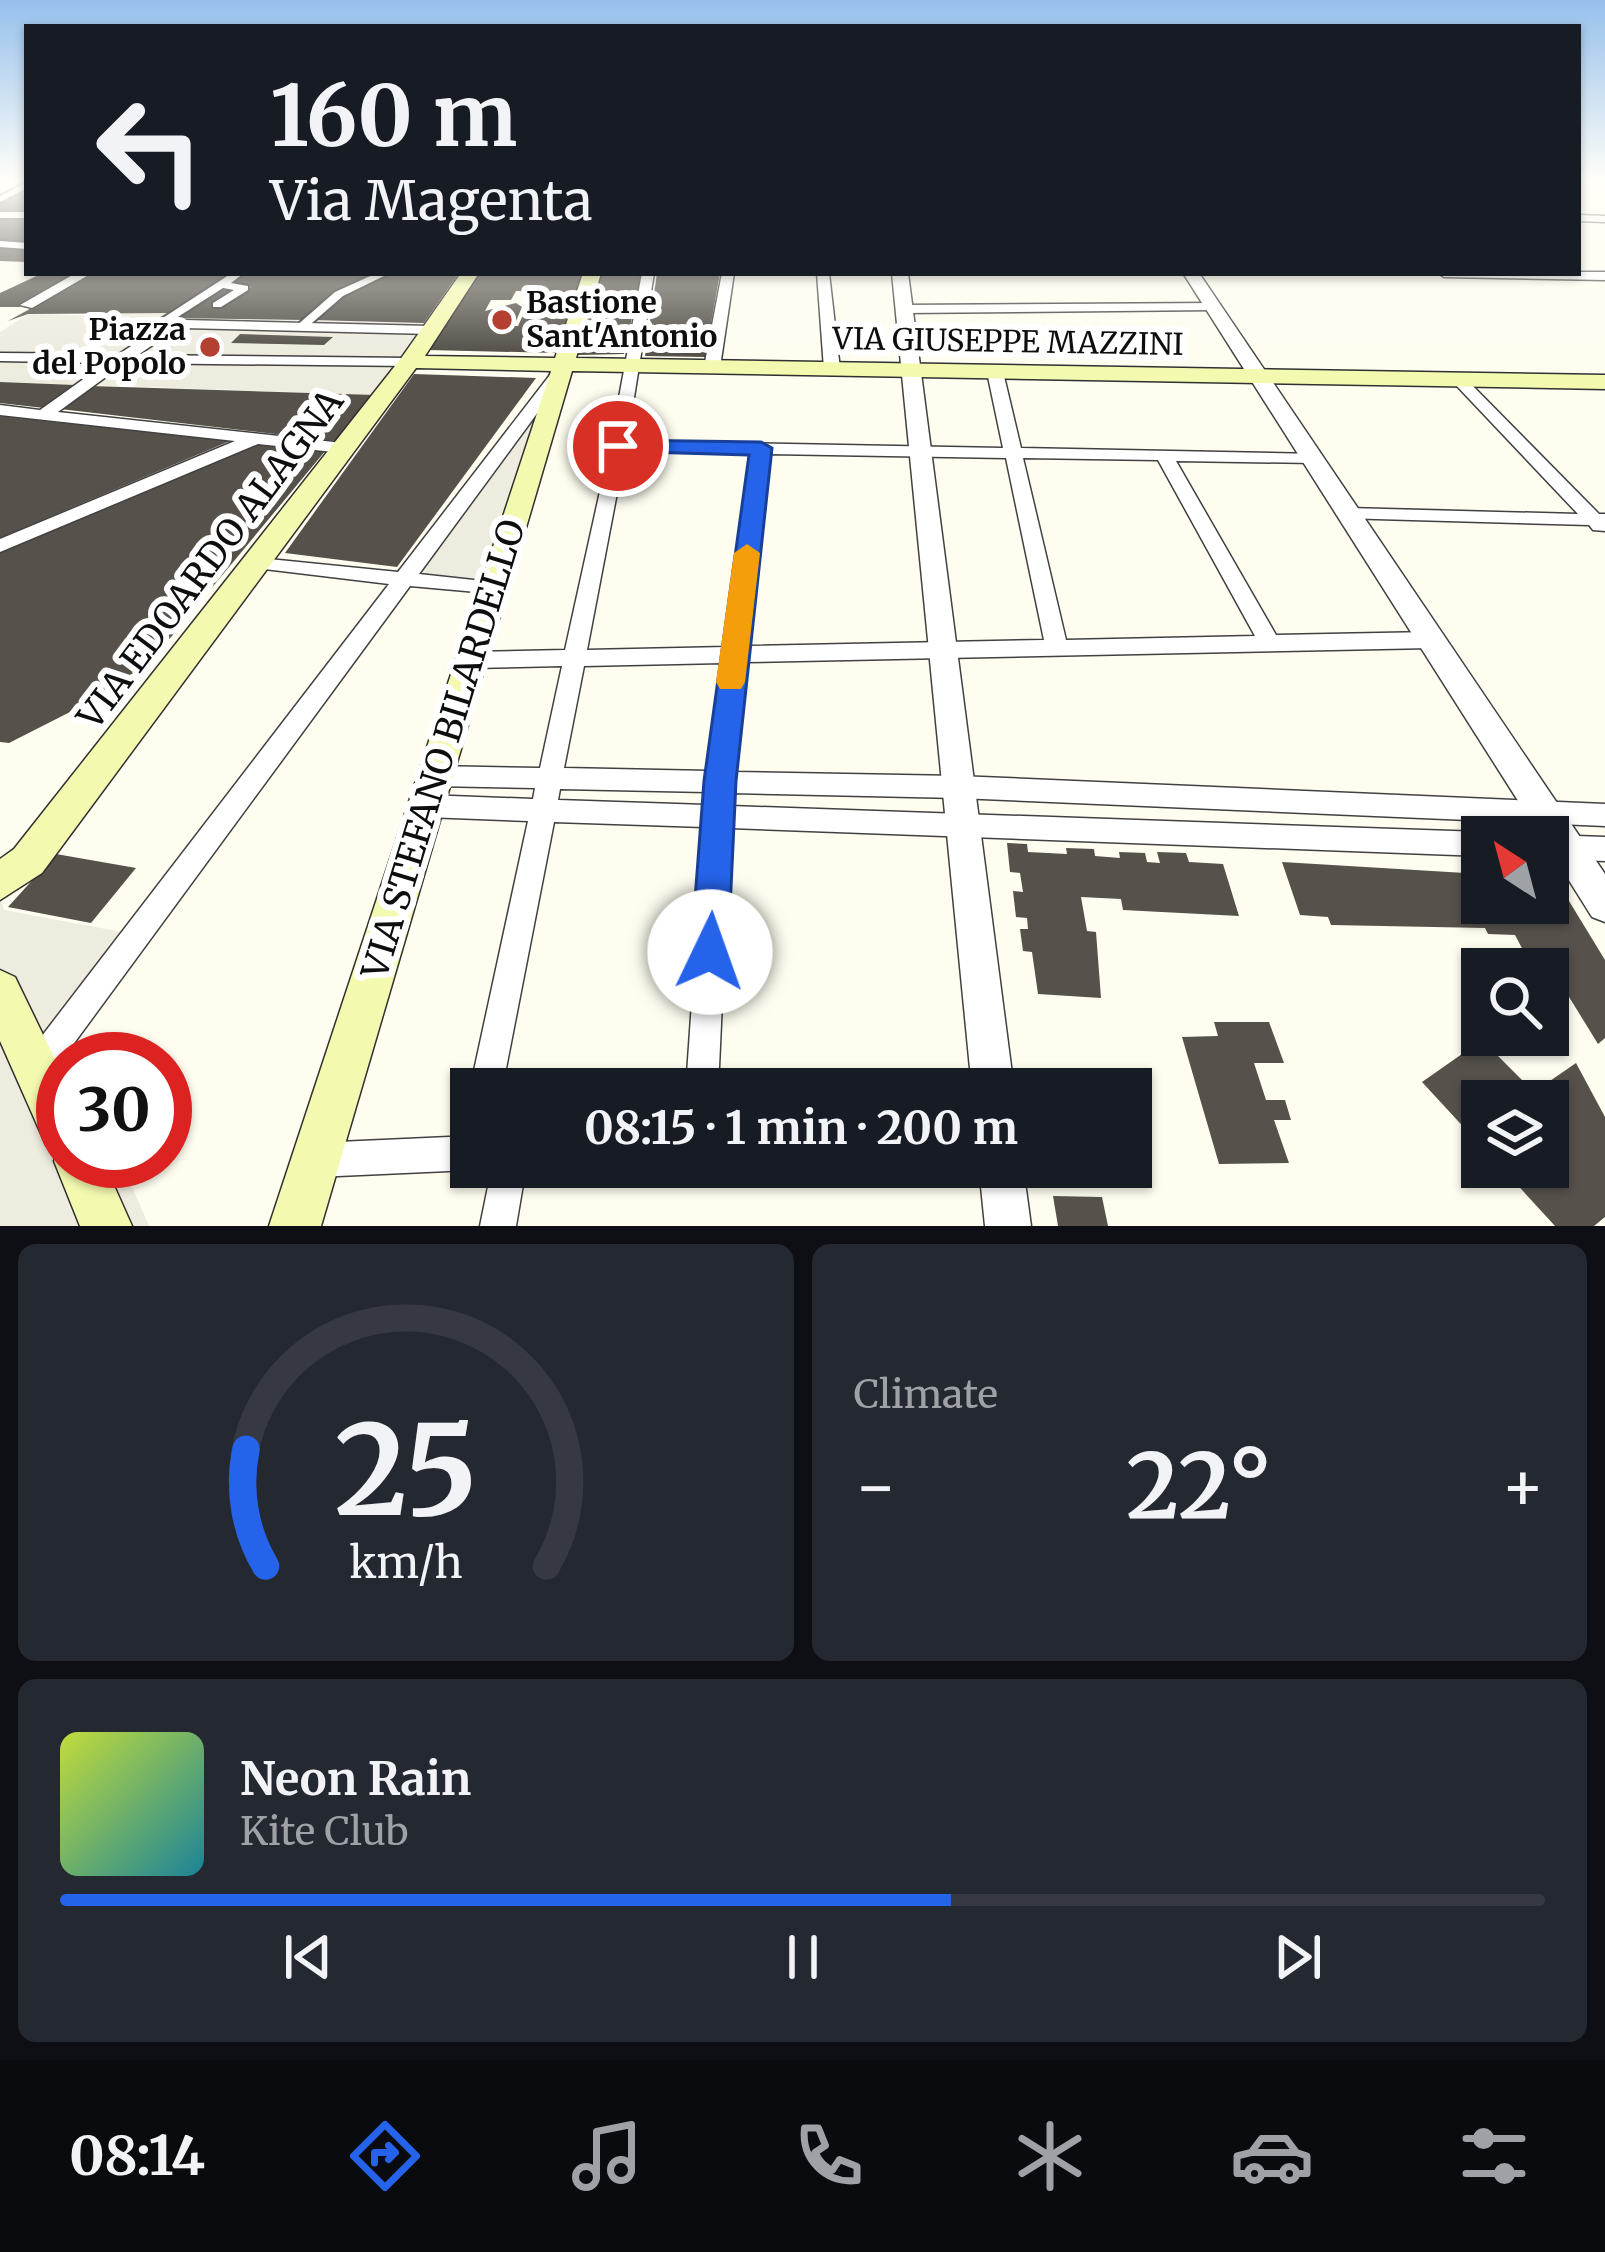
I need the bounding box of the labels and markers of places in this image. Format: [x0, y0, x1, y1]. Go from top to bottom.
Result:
place label: Bastione Sant'Antonio [526, 283, 717, 355]
marker: Bastione Sant'Antonio [489, 307, 515, 333]
place label: Piazza del Popolo [32, 310, 186, 382]
marker: Piazza del Popolo [197, 334, 223, 360]
pin [567, 395, 669, 497]

